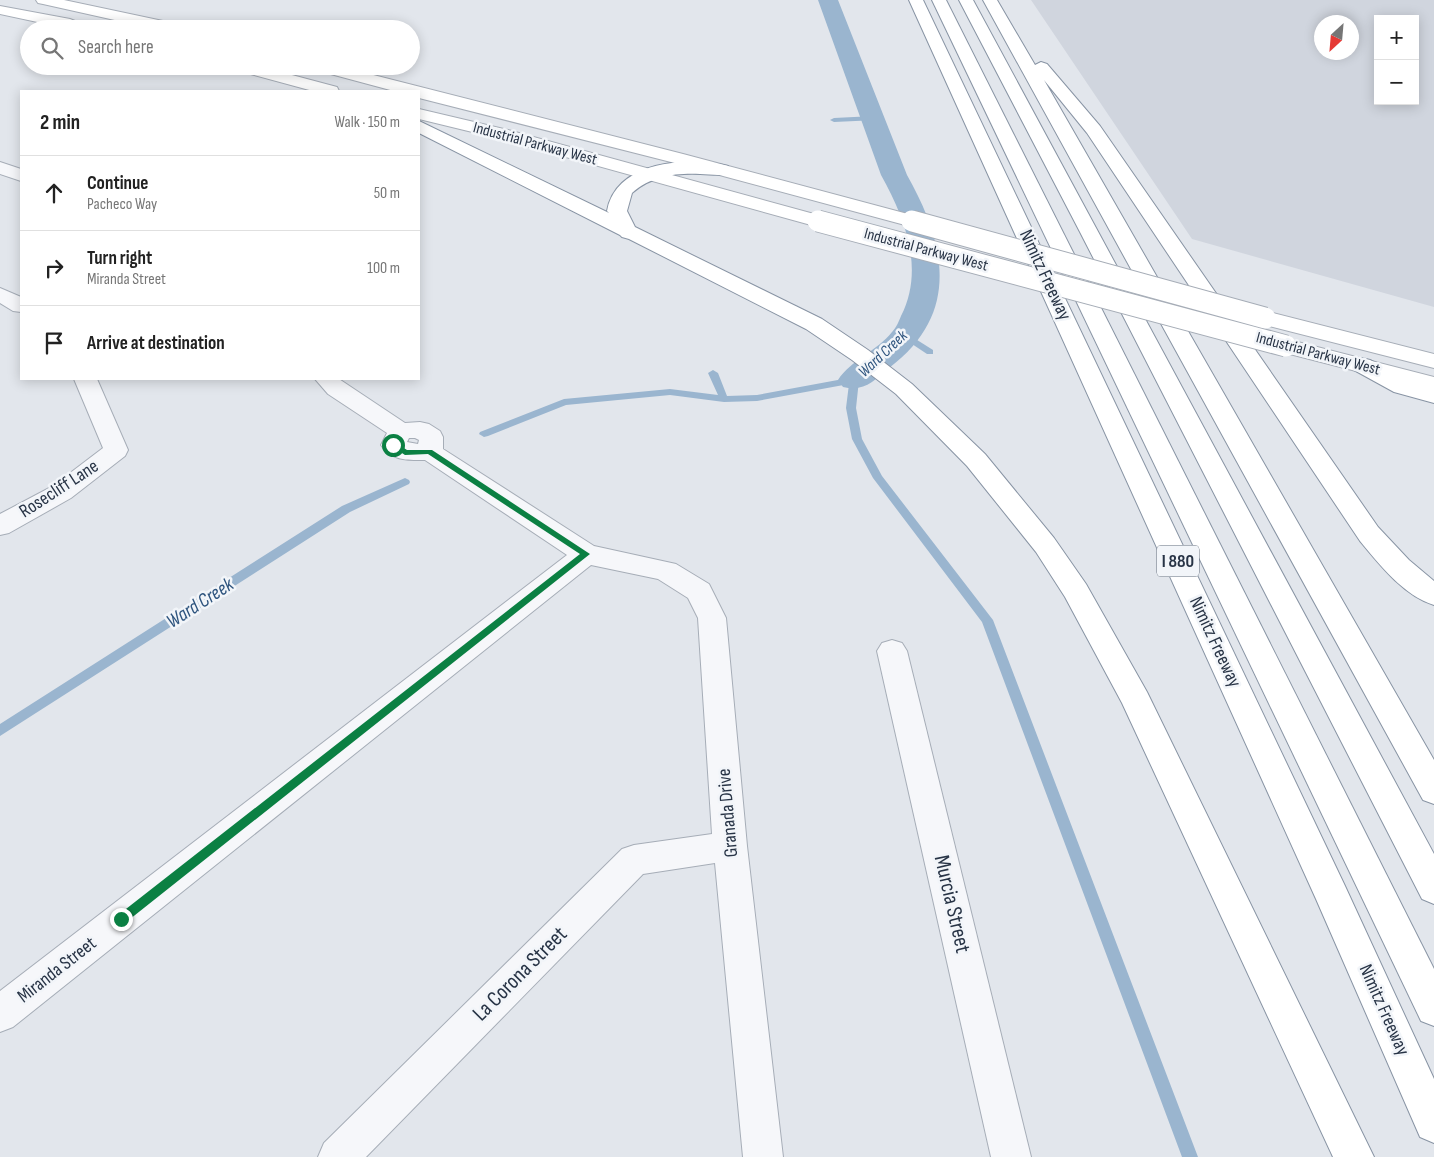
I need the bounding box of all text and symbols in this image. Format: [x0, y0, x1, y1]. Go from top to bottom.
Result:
north arrow [1314, 15, 1359, 60]
map controls [1374, 15, 1419, 105]
button: + [1374, 15, 1419, 60]
search box [20, 20, 420, 75]
icon: search [38, 34, 66, 62]
text: Search here [78, 36, 154, 59]
button: − [1374, 60, 1419, 105]
text: 2 min [40, 110, 80, 135]
text: Walk · 150 m [335, 113, 400, 132]
street label: Industrial Parkway West [471, 118, 599, 170]
text: Continue [87, 172, 148, 195]
icon: ahead [40, 179, 68, 207]
text: 50 m [374, 184, 400, 203]
text: Pacheco Way [87, 195, 157, 214]
street label: Industrial Parkway West [862, 224, 990, 276]
street label: Nimitz Freeway [1014, 226, 1076, 325]
text: Turn right [87, 247, 152, 270]
icon: right [40, 254, 68, 282]
text: 100 m [367, 259, 400, 278]
text: Miranda Street [87, 270, 166, 289]
water label: Ward Creek [855, 326, 912, 381]
street label: Industrial Parkway West [1254, 328, 1382, 380]
icon: arrive [40, 329, 68, 357]
text: Arrive at destination [87, 332, 225, 355]
route start [382, 434, 405, 457]
street label: Rosecliff Lane [15, 455, 103, 523]
road number: I 880 [1157, 546, 1199, 576]
water label: Ward Creek [162, 572, 238, 633]
street label: Nimitz Freeway [1184, 593, 1246, 692]
street label: Granada Drive [713, 768, 743, 858]
street label: Murcia Street [928, 852, 976, 956]
route end [110, 908, 133, 931]
street label: La Corona Street [467, 921, 573, 1027]
street label: Miranda Street [13, 932, 101, 1008]
street label: Nimitz Freeway [1354, 961, 1415, 1060]

